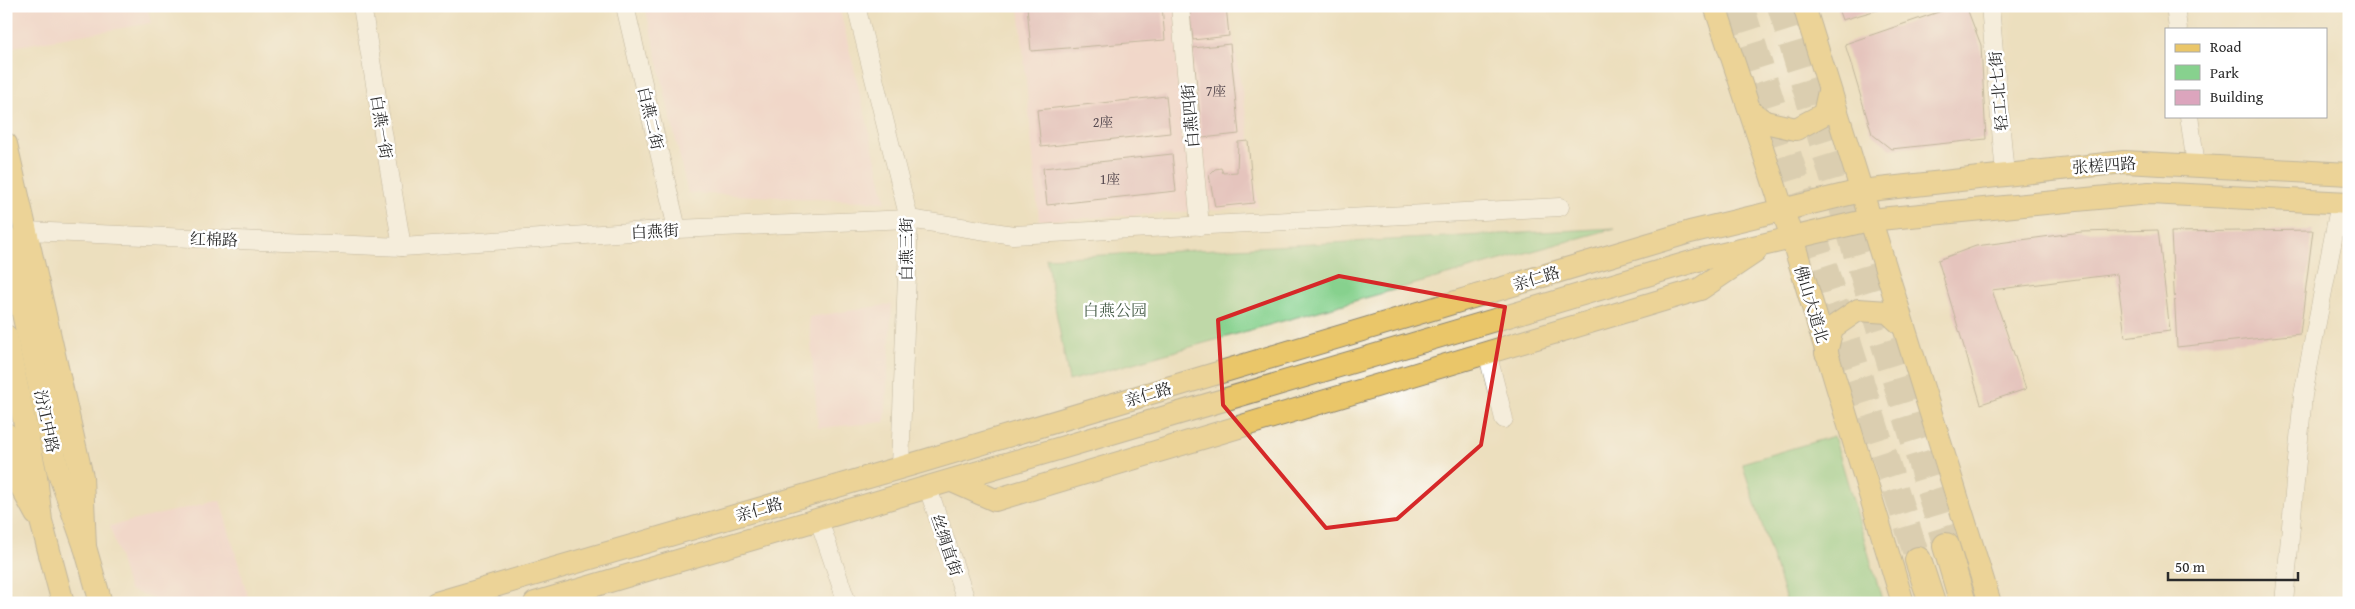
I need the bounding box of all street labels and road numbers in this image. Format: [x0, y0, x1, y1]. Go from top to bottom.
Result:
street label: 轻工北七街 [1983, 50, 2013, 132]
street label: 白燕四街 [1175, 83, 1205, 149]
street label: 白燕二街 [632, 84, 670, 152]
street label: 白燕一街 [365, 94, 399, 160]
street label: 张槎四路 [2071, 151, 2137, 179]
street label: 白燕三街 [894, 217, 918, 281]
street label: 白燕街 [630, 218, 680, 244]
street label: 红棉路 [190, 226, 238, 252]
street label: 亲仁路 [1510, 260, 1562, 296]
street label: 佛山大道北 [1789, 262, 1835, 346]
street label: 亲仁路 [1122, 376, 1174, 412]
street label: 汾江中路 [29, 387, 65, 455]
street label: 亲仁路 [733, 491, 785, 527]
street label: 丝绸直街 [925, 511, 969, 579]

